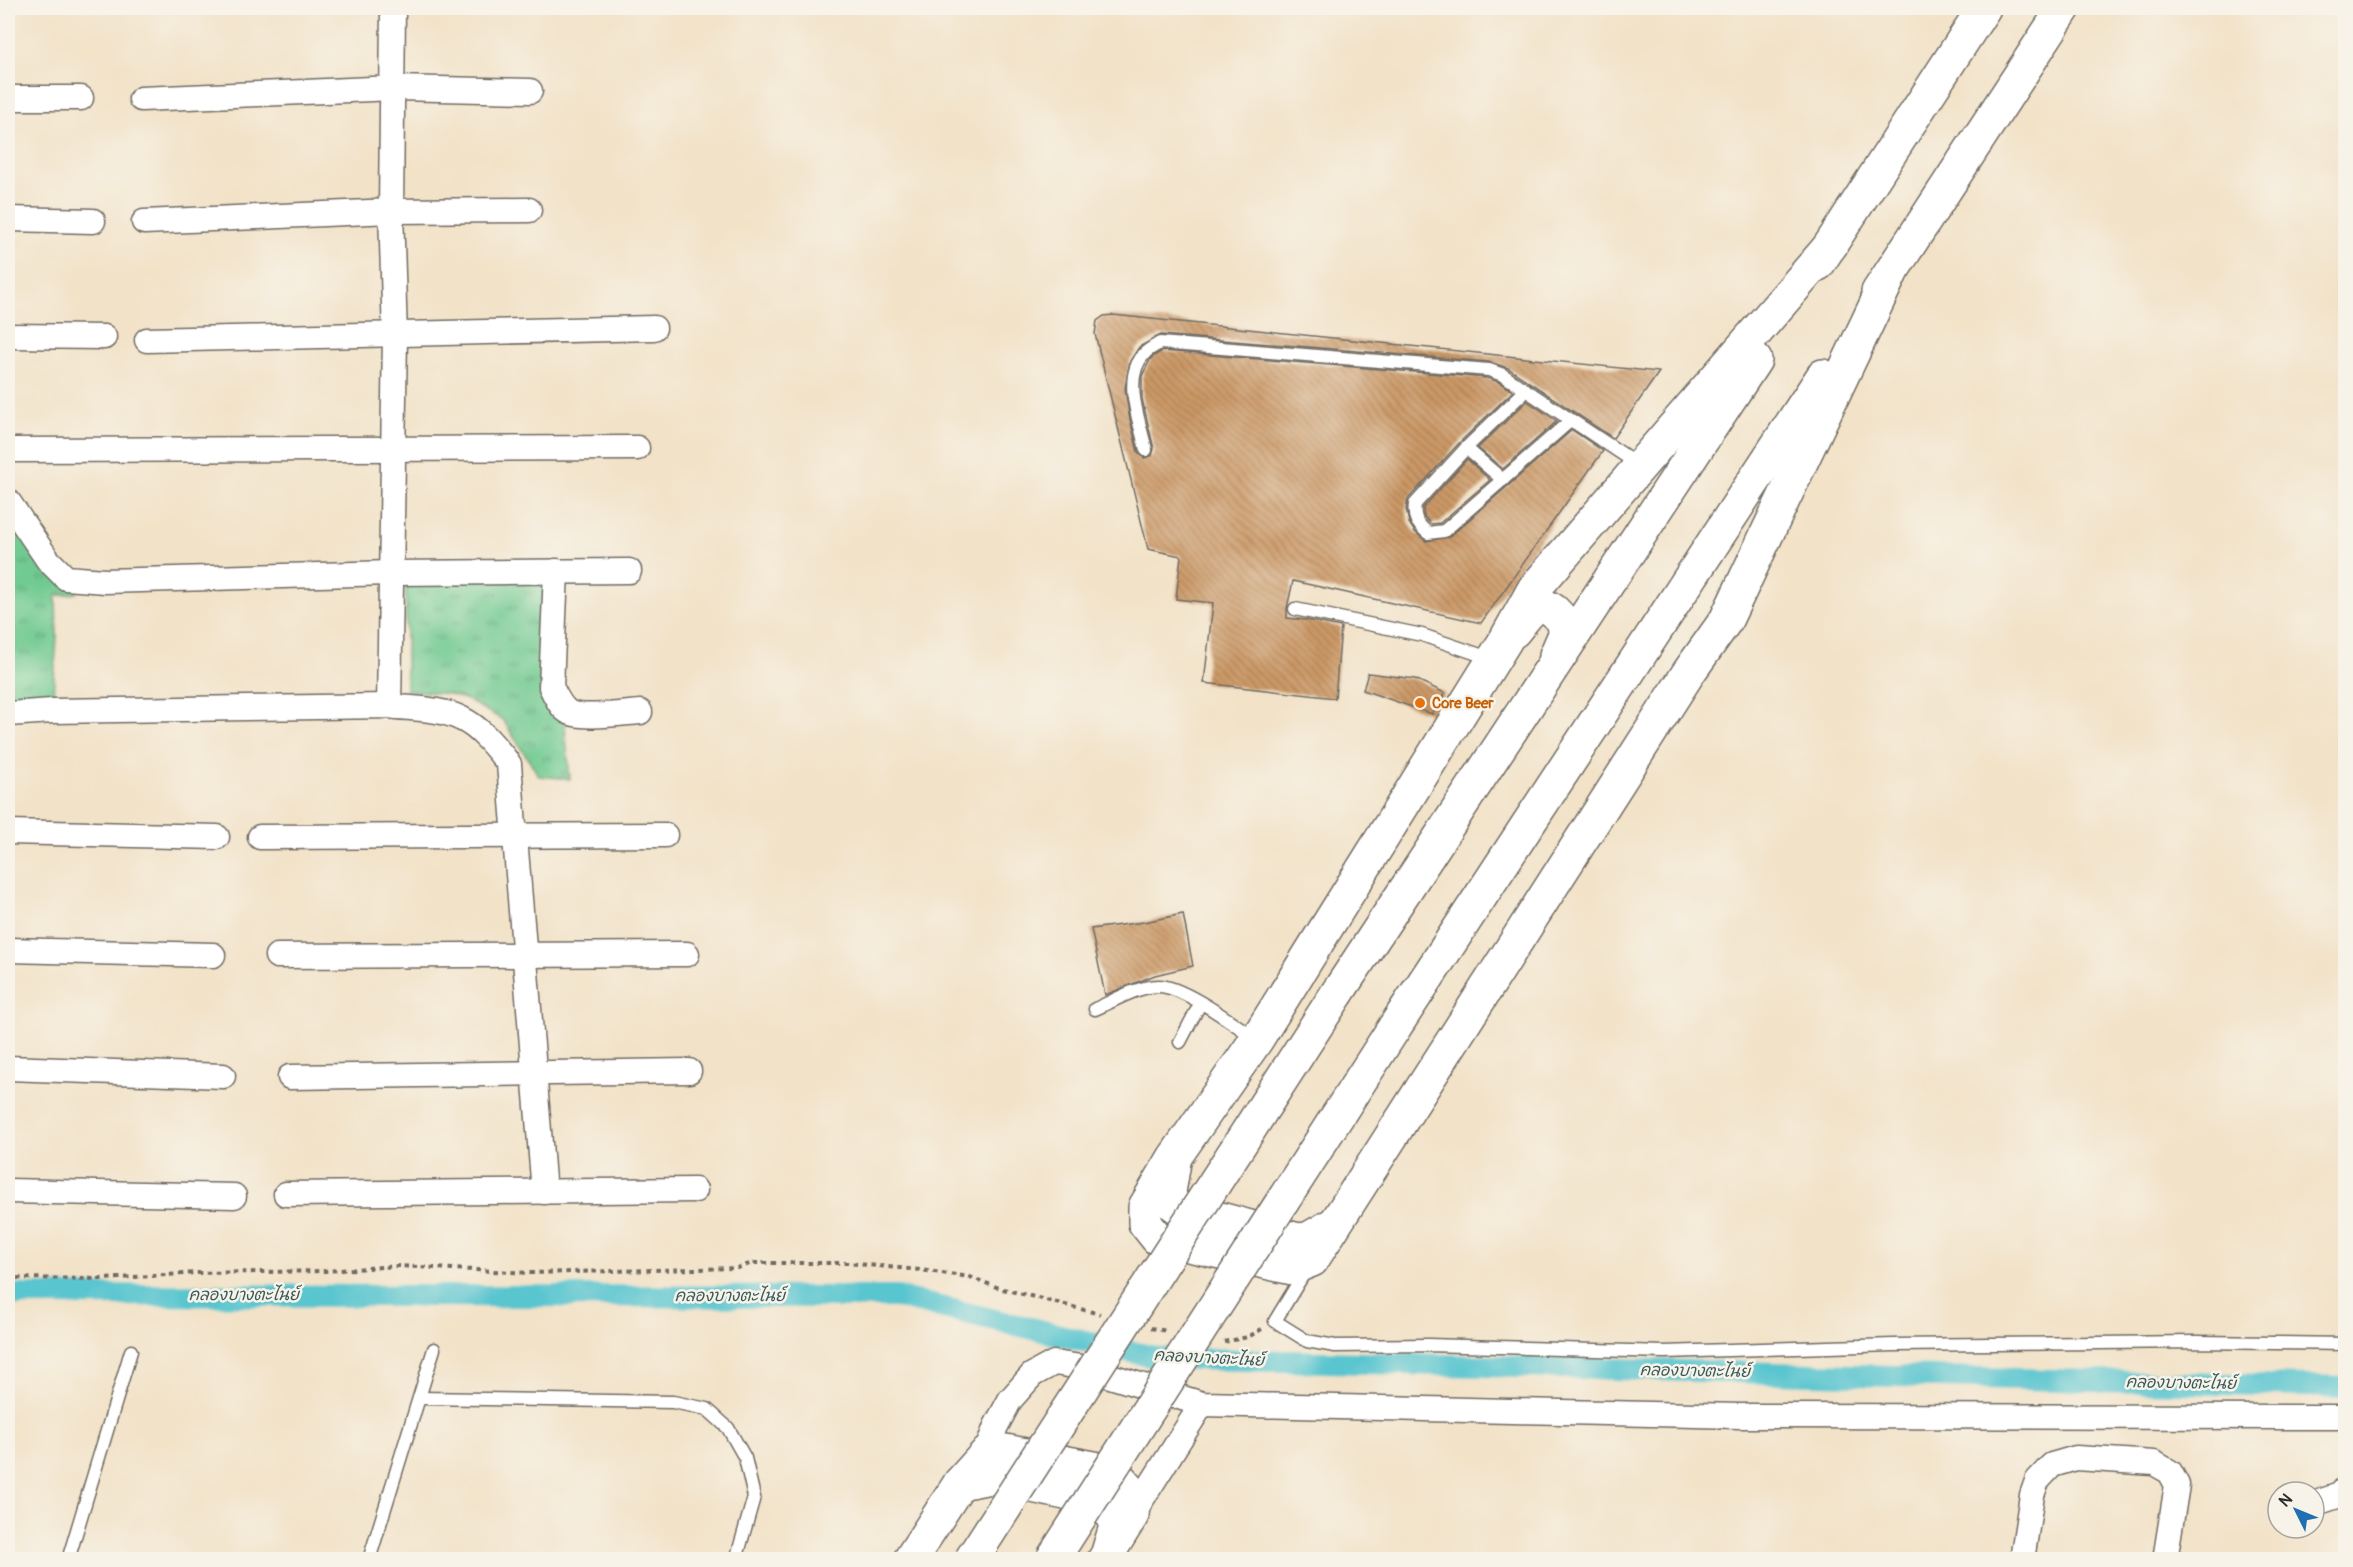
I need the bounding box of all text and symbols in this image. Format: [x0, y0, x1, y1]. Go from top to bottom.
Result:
place label: Core Beer [1432, 694, 1494, 713]
marker: Core Beer [1413, 696, 1427, 710]
water label: คลองบางตะไนย์ [189, 1284, 303, 1305]
water label: คลองบางตะไนย์ [675, 1285, 789, 1306]
water label: คลองบางตะไนย์ [1153, 1344, 1269, 1371]
water label: คลองบางตะไนย์ [1640, 1359, 1754, 1382]
water label: คลองบางตะไนย์ [2126, 1371, 2240, 1394]
north arrow [2266, 1480, 2326, 1540]
text: N [2275, 1490, 2297, 1511]

